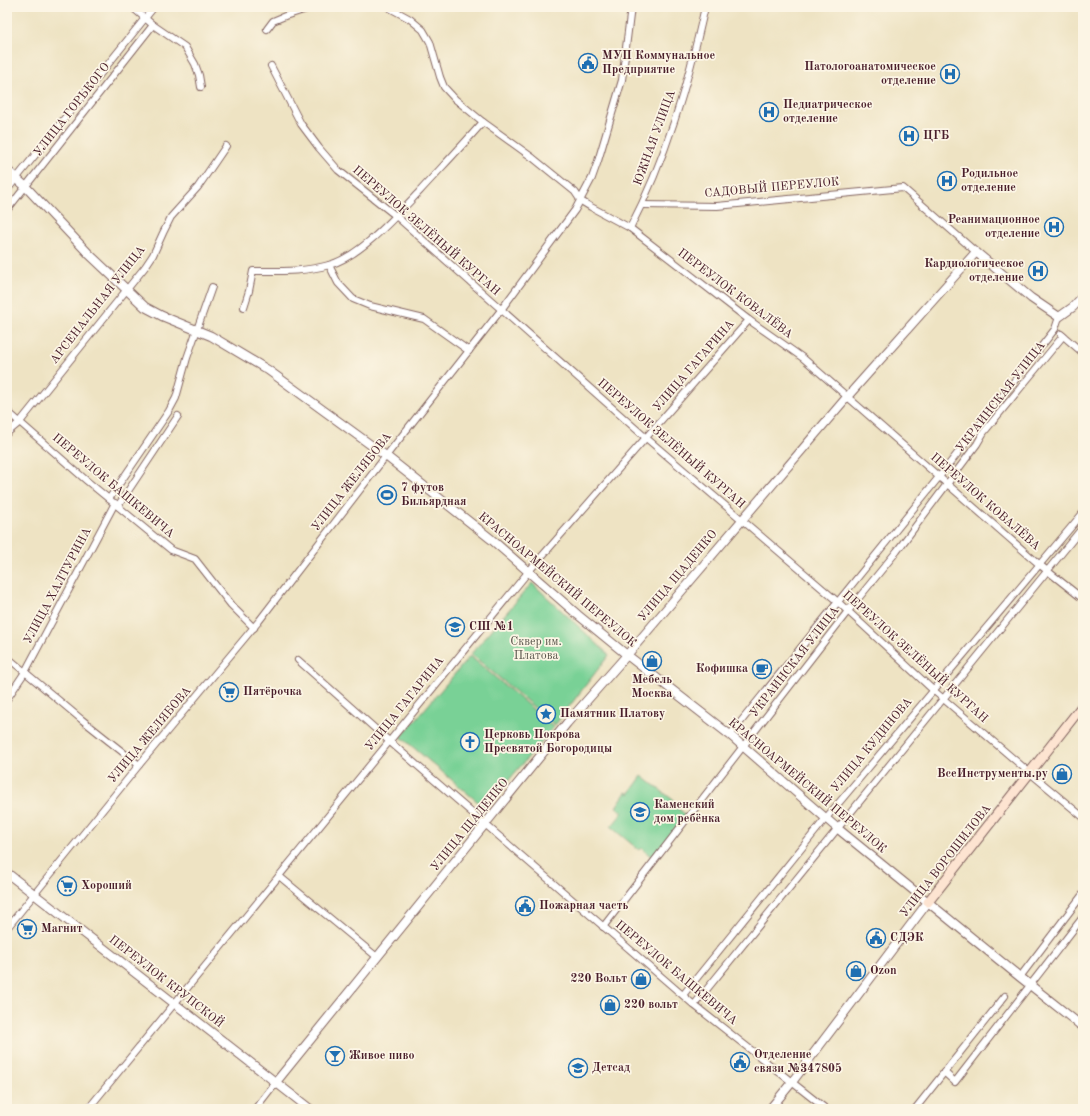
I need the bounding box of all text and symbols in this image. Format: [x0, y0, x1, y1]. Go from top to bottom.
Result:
place label: МУП Коммунальное Предприятие [602, 50, 715, 76]
public building icon: МУП Коммунальное Предприятие [577, 52, 599, 74]
street label: УЛИЦА ГОРЬКОГО [32, 61, 112, 159]
place label: Патологоанатомическое отделение [804, 61, 936, 87]
hospital icon: Патологоанатомическое отделение [939, 63, 961, 85]
street label: ЮЖНАЯ УЛИЦА [632, 89, 678, 187]
place label: Педиатрическое отделение [783, 99, 873, 125]
hospital icon: Педиатрическое отделение [758, 101, 780, 123]
hospital icon: ЦГБ [898, 125, 920, 147]
place label: ЦГБ [923, 130, 949, 142]
street label: ПЕРЕУЛОК ЗЕЛЁНЫЙ КУРГАН [350, 161, 505, 298]
place label: Родильное отделение [961, 168, 1018, 194]
hospital icon: Родильное отделение [936, 170, 958, 192]
street label: САДОВЫЙ ПЕРЕУЛОК [704, 173, 840, 200]
place label: Реанимационное отделение [948, 214, 1040, 240]
hospital icon: Реанимационное отделение [1043, 216, 1065, 238]
street label: АРСЕНАЛЬНАЯ УЛИЦА [48, 244, 148, 366]
street label: ПЕРЕУЛОК КОВАЛЁВА [675, 244, 797, 341]
place label: Кардиологическое отделение [924, 258, 1024, 284]
hospital icon: Кардиологическое отделение [1027, 260, 1049, 282]
street label: УЛИЦА ГАГАРИНА [651, 318, 737, 414]
street label: УКРАИНСКАЯ УЛИЦА [954, 339, 1048, 455]
street label: ПЕРЕУЛОК ЗЕЛЁНЫЙ КУРГАН [595, 374, 750, 511]
street label: УЛИЦА ЖЕЛЯБОВА [310, 430, 394, 534]
street label: ПЕРЕУЛОК БАШКЕВИЧА [50, 432, 176, 540]
street label: ПЕРЕУЛОК КОВАЛЁВА [928, 448, 1045, 553]
place label: 7 футов Бильярдная [401, 482, 466, 508]
sports icon: 7 футов Бильярдная [376, 484, 398, 506]
street label: КРАСНОАРМЕЙСКИЙ ПЕРЕУЛОК [476, 508, 640, 650]
street label: УЛИЦА ХАЛТУРИНА [22, 526, 94, 646]
street label: УЛИЦА ЩАДЕНКО [636, 528, 720, 624]
street label: ПЕРЕУЛОК ЗЕЛЁНЫЙ КУРГАН [840, 586, 993, 725]
street label: УКРАИНСКАЯ УЛИЦА [748, 604, 842, 720]
school or university icon: СШ №1 [444, 616, 466, 638]
place label: СШ №1 [469, 621, 514, 633]
park label: Сквер им. Платова [510, 636, 562, 662]
shop icon: Мебель Москва [641, 650, 663, 672]
street label: УЛИЦА ГАГАРИНА [364, 655, 446, 753]
cafe icon: Кофишка [751, 658, 773, 680]
place label: Кофишка [696, 663, 748, 675]
place label: Мебель Москва [632, 674, 672, 700]
supermarket icon: Пятёрочка [218, 681, 240, 703]
street label: УЛИЦА ЖЕЛЯБОВА [106, 685, 194, 785]
place label: Пятёрочка [243, 686, 302, 698]
street label: УЛИЦА КУДИНОВА [829, 696, 915, 794]
place icon: Памятник Платову [535, 703, 557, 725]
place label: Памятник Платову [560, 708, 665, 720]
street label: КРАСНОАРМЕЙСКИЙ ПЕРЕУЛОК [726, 714, 890, 856]
place label: Церковь Покрова Пресвятой Богородицы [484, 729, 612, 755]
church icon: Церковь Покрова Пресвятой Богородицы [459, 731, 481, 753]
shop icon: ВсеИнструменты.ру [1051, 763, 1073, 785]
place label: ВсеИнструменты.ру [937, 768, 1048, 780]
street label: УЛИЦА ЩАДЕНКО [429, 776, 511, 874]
place label: Каменский дом ребёнка [654, 799, 720, 825]
school or university icon: Каменский дом ребёнка [629, 801, 651, 823]
street label: УЛИЦА ВОРОШИЛОВА [898, 802, 994, 920]
supermarket icon: Хороший [56, 875, 78, 897]
place label: Хороший [81, 880, 132, 892]
public building icon: Пожарная часть [514, 895, 536, 917]
place label: Пожарная часть [539, 900, 628, 912]
supermarket icon: Магнит [16, 918, 38, 940]
street label: ПЕРЕУЛОК БАШКЕВИЧА [613, 919, 739, 1027]
place label: Магнит [41, 923, 83, 935]
public building icon: СДЭК [865, 927, 887, 949]
street label: ПЕРЕУЛОК КРУПСКОЙ [106, 931, 227, 1030]
place label: СДЭК [890, 932, 924, 944]
shop icon: Ozon [845, 960, 867, 982]
place label: Ozon [870, 965, 897, 977]
shop icon: 220 Вольт [630, 968, 652, 990]
place label: 220 Вольт [571, 973, 627, 985]
shop icon: 220 вольт [599, 994, 621, 1016]
place label: 220 вольт [624, 999, 678, 1011]
bar icon: Живое пиво [324, 1045, 346, 1067]
place label: Отделение связи №347805 [754, 1049, 842, 1075]
place label: Живое пиво [349, 1050, 414, 1062]
public building icon: Отделение связи №347805 [729, 1051, 751, 1073]
school or university icon: Детсад [567, 1057, 589, 1079]
place label: Детсад [592, 1062, 630, 1074]

